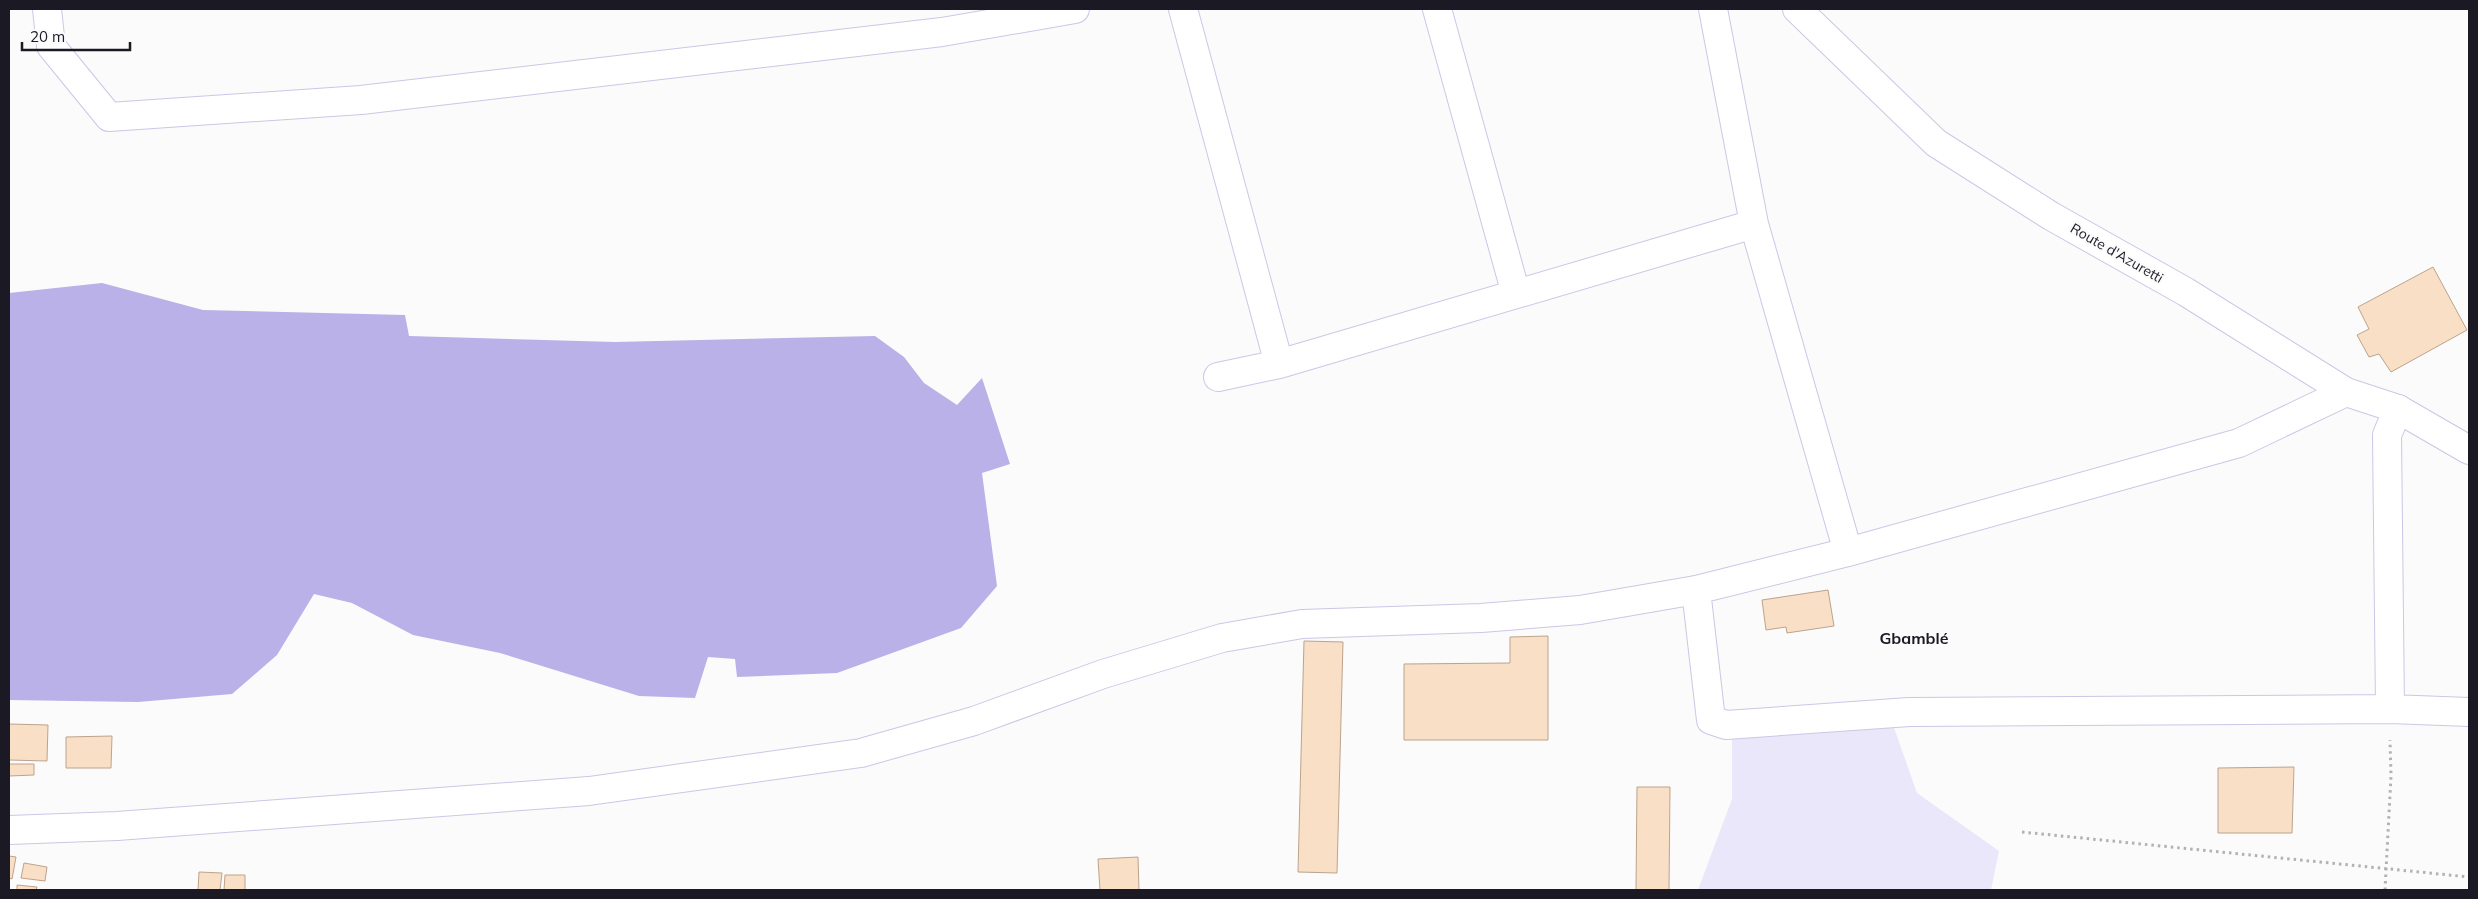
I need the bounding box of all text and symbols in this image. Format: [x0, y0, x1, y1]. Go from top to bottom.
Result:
scale bar [22, 20, 130, 52]
text: 20 m [30, 27, 65, 46]
street label: Route d'Azuretti [2067, 219, 2167, 287]
district label: Gbamblé [1880, 628, 1949, 648]

